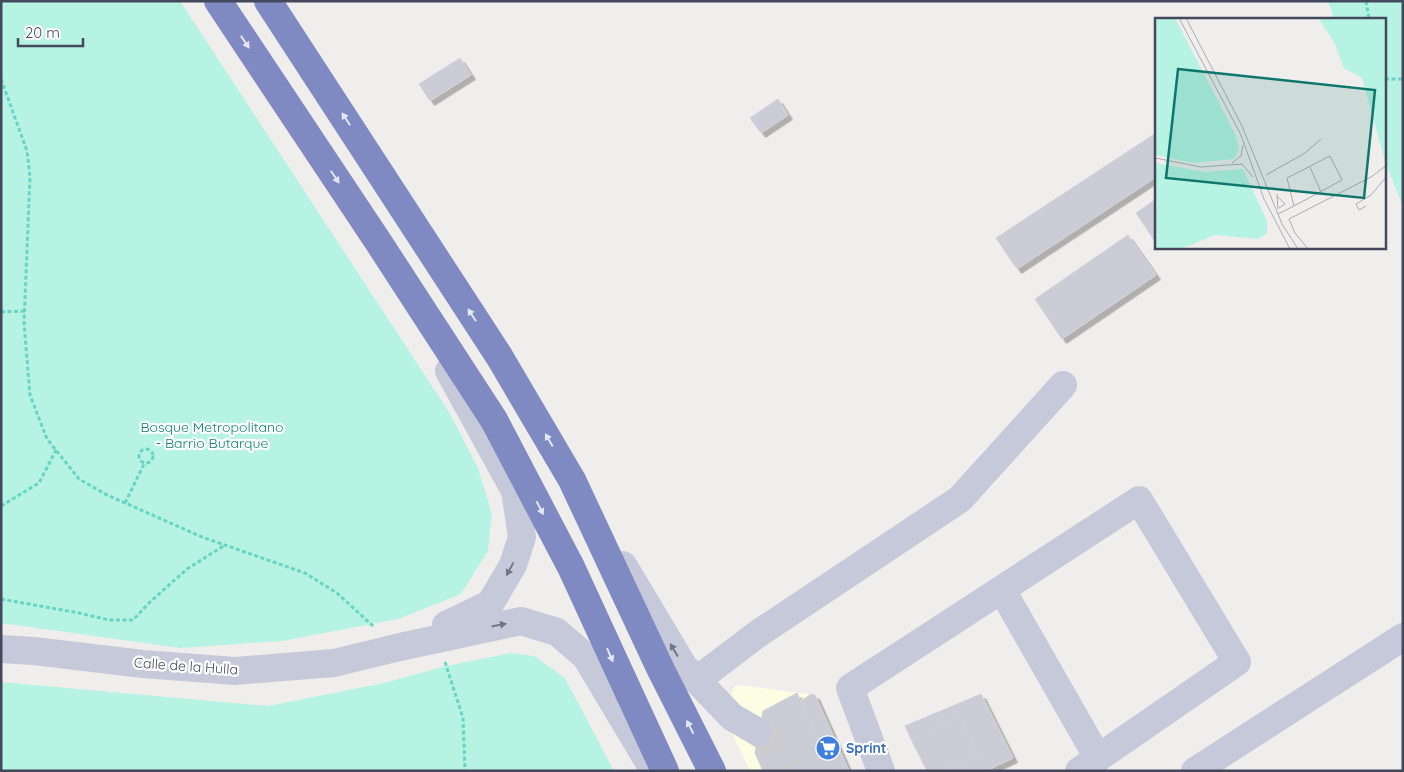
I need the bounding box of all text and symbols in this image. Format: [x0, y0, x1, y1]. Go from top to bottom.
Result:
scale bar [18, 15, 82, 47]
inset map [1155, 18, 1386, 249]
text: 20 m [25, 23, 60, 42]
one-way arrow [240, 35, 250, 49]
one-way arrow [341, 113, 351, 126]
one-way arrow [330, 170, 340, 184]
one-way arrow [467, 308, 477, 321]
park label: Bosque Metropolitano - Barrio Butarque [140, 418, 284, 452]
one-way arrow [544, 434, 553, 447]
one-way arrow [536, 501, 544, 516]
one-way arrow [506, 562, 514, 577]
one-way arrow [491, 621, 507, 629]
one-way arrow [670, 644, 679, 657]
one-way arrow [607, 648, 615, 662]
street label: Calle de la Hulla [133, 653, 239, 679]
one-way arrow [686, 720, 694, 734]
supermarket icon: Sprint [815, 735, 841, 761]
place label: Sprint [846, 739, 887, 757]

